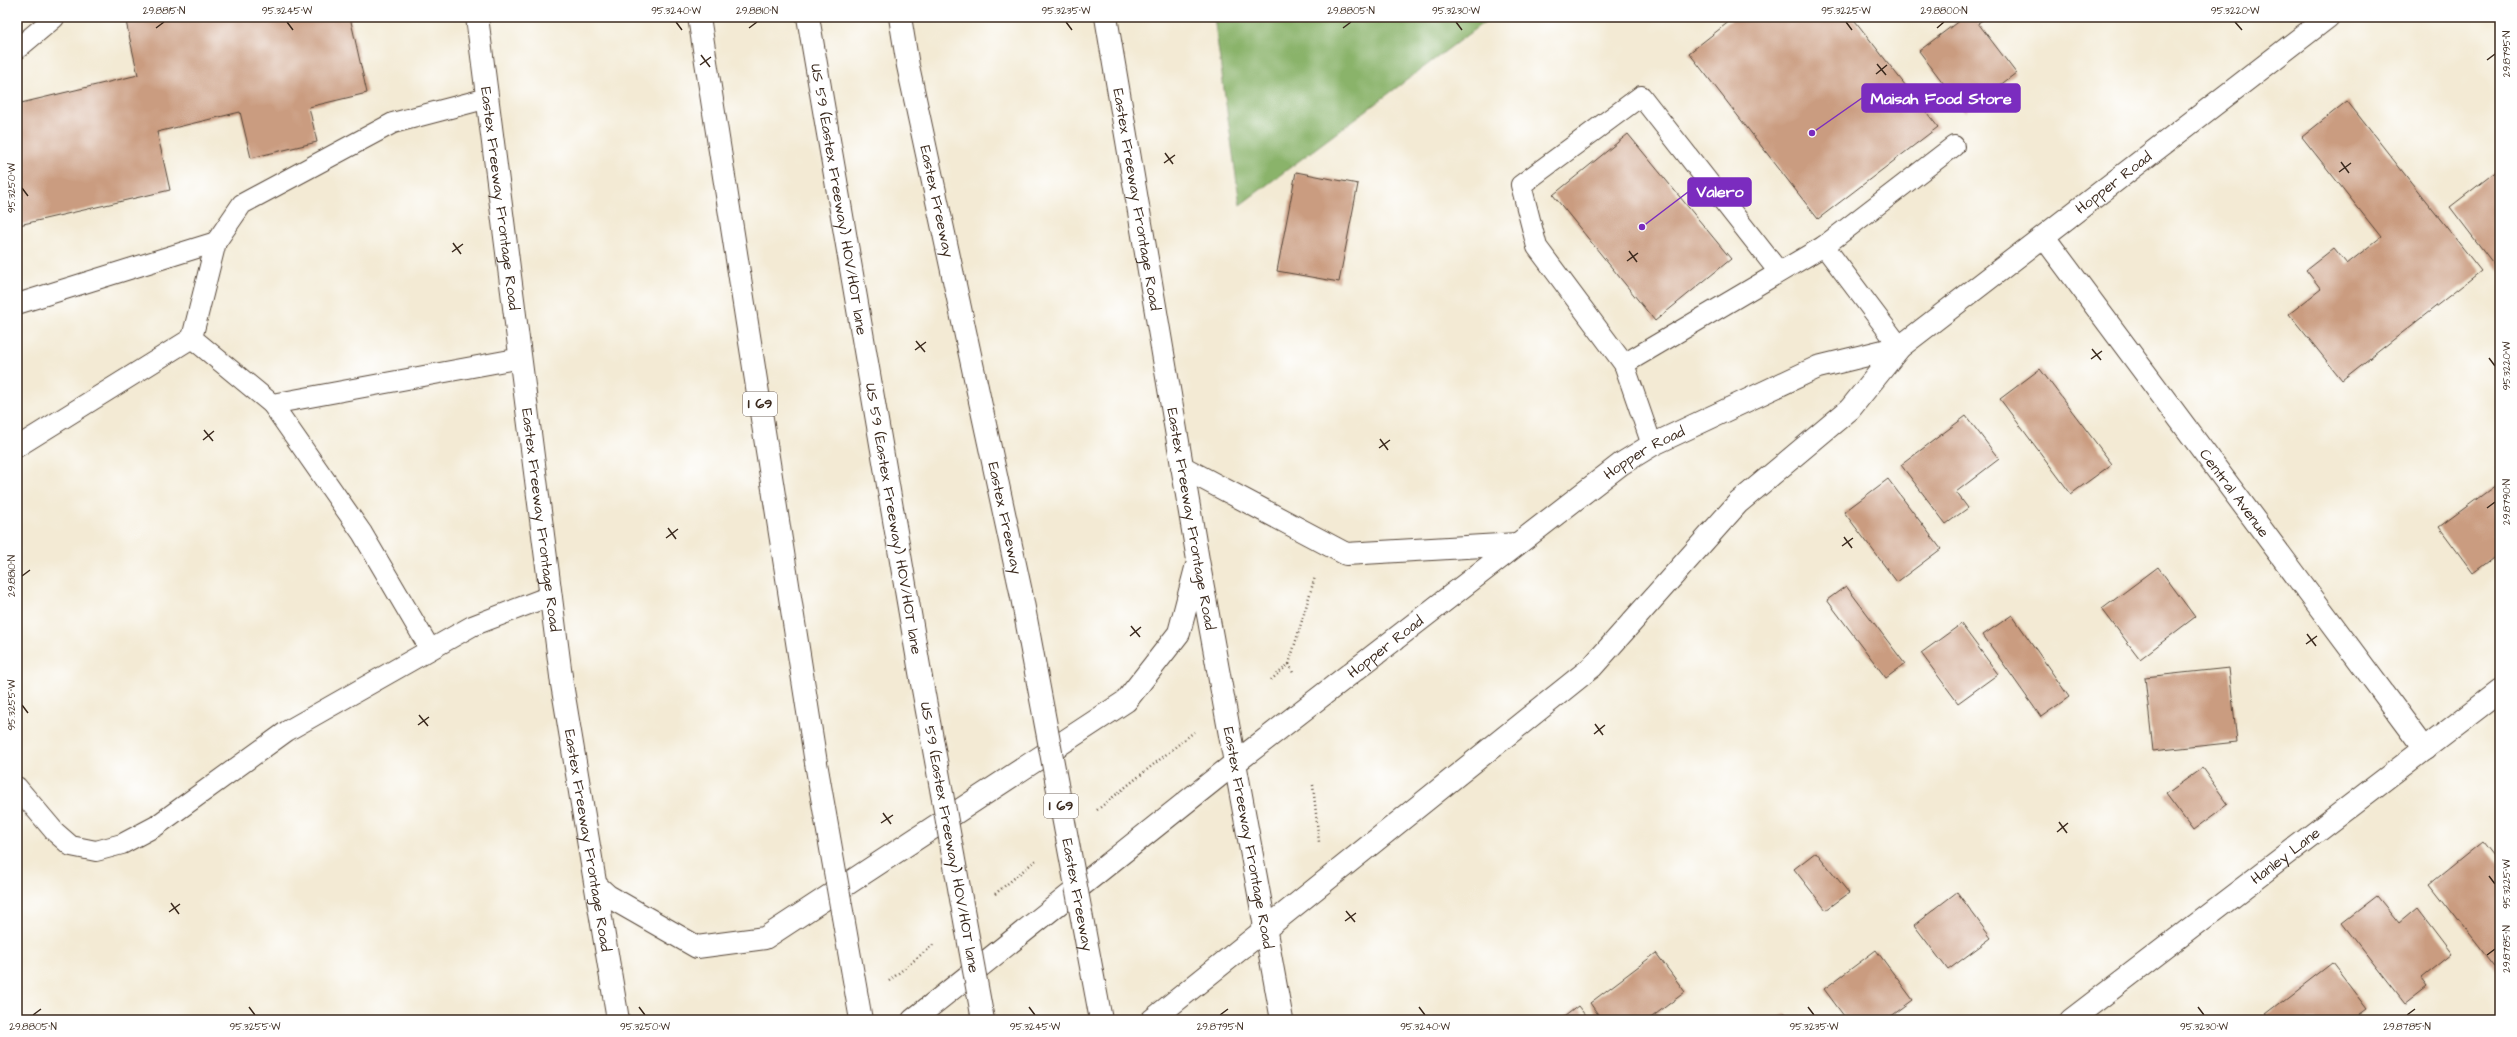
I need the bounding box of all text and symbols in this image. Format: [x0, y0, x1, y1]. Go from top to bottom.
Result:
text: 29.8815°N [143, 4, 185, 18]
text: 95.3245°W [262, 4, 313, 18]
text: 95.3240°W [651, 4, 701, 18]
text: 29.8810°N [736, 4, 778, 18]
text: 95.3235°W [1042, 4, 1091, 18]
text: 29.8805°N [1327, 4, 1375, 18]
text: 95.3230°W [1432, 4, 1481, 18]
text: 95.3225°W [1821, 4, 1871, 18]
text: 29.8800°N [1921, 4, 1967, 18]
text: 95.3220°W [2211, 4, 2260, 18]
text: 29.8795°N [2500, 31, 2514, 77]
street label: US 59 (Eastex Freeway) HOV/HOT lane [806, 62, 873, 337]
callout: Maisah Food Store [1862, 84, 2020, 112]
street label: Eastex Freeway Frontage Road [475, 86, 525, 312]
street label: Eastex Freeway Frontage Road [1108, 87, 1166, 312]
text: Maisah Food Store [1870, 88, 2012, 110]
street label: Eastex Freeway [915, 143, 959, 260]
street label: Hopper Road [2071, 146, 2156, 219]
text: 95.3250°W [5, 162, 19, 213]
callout: Valero [1688, 178, 1751, 206]
text: Valero [1695, 181, 1745, 203]
text: 95.3220°W [2500, 341, 2514, 390]
street label: US 59 (Eastex Freeway) HOV/HOT lane [860, 381, 927, 656]
road number: I 69 [743, 392, 777, 416]
street label: Eastex Freeway Frontage Road [1162, 406, 1221, 632]
street label: Eastex Freeway Frontage Road [516, 407, 566, 633]
street label: Hopper Road [1599, 420, 1688, 484]
street label: Central Avenue [2195, 444, 2274, 541]
street label: Eastex Freeway [983, 460, 1027, 576]
text: 29.8790°N [2500, 479, 2514, 525]
text: 29.8810°N [5, 555, 19, 597]
street label: Hopper Road [1343, 610, 1428, 683]
text: 95.3255°W [5, 679, 19, 730]
street label: US 59 (Eastex Freeway) HOV/HOT lane [915, 700, 985, 975]
street label: Eastex Freeway Frontage Road [1218, 725, 1279, 951]
street label: Eastex Freeway Frontage Road [559, 728, 617, 953]
road number: I 69 [1044, 794, 1078, 818]
street label: Hanley Lane [2246, 822, 2324, 889]
street label: Eastex Freeway [1057, 837, 1098, 953]
text: 95.3225°W [2500, 859, 2514, 909]
text: 29.8785°N [2500, 925, 2514, 973]
text: 29.8805°N [9, 1020, 57, 1034]
text: 95.3255°W [230, 1020, 281, 1034]
text: 95.3250°W [620, 1020, 671, 1034]
text: 95.3245°W [1010, 1020, 1061, 1034]
text: 29.8795°N [1197, 1020, 1243, 1034]
text: 95.3240°W [1400, 1020, 1450, 1034]
text: 95.3235°W [1790, 1020, 1839, 1034]
text: 95.3230°W [2180, 1020, 2229, 1034]
text: 29.8785°N [2383, 1020, 2431, 1034]

